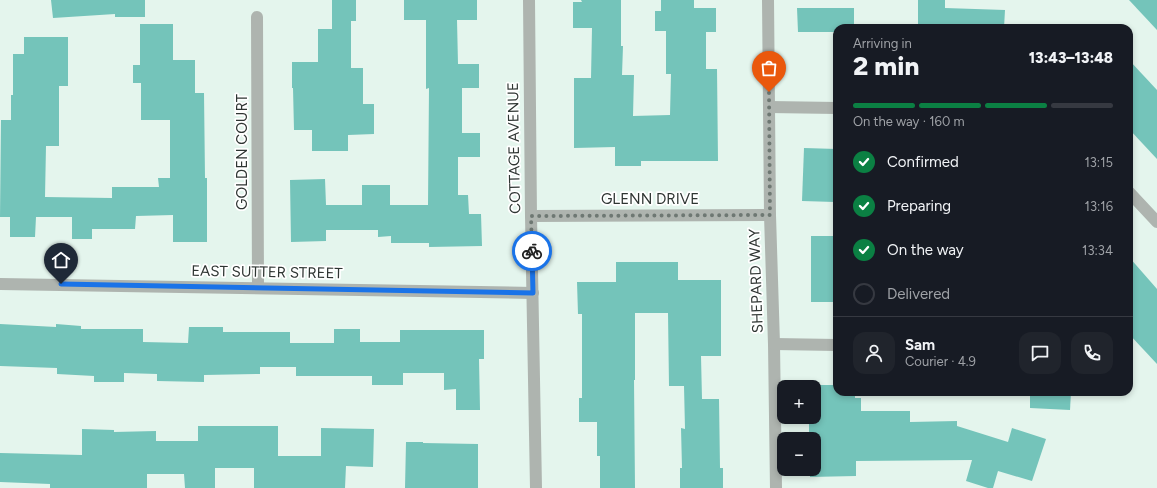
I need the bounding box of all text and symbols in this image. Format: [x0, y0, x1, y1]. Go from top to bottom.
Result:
text: Arriving in [853, 36, 912, 51]
text: 13:43–13:48 [1029, 49, 1113, 67]
text: 2 min [853, 50, 919, 82]
pin [752, 51, 786, 92]
icon: bag [758, 57, 780, 79]
street label: COTTAGE AVENUE [504, 82, 524, 214]
street label: GOLDEN COURT [233, 93, 251, 210]
text: On the way · 160 m [853, 114, 965, 129]
icon: check [853, 151, 875, 173]
text: Confirmed [887, 153, 959, 171]
text: 13:15 [1084, 155, 1113, 170]
street label: GLENN DRIVE [601, 190, 699, 208]
icon: check [853, 195, 875, 217]
text: Preparing [887, 197, 951, 215]
text: 13:16 [1085, 199, 1113, 214]
street label: SHEPARD WAY [745, 228, 767, 334]
courier [512, 231, 552, 271]
icon: check [853, 239, 875, 261]
icon: bike [521, 240, 543, 262]
text: On the way [887, 241, 964, 259]
pin [44, 243, 78, 284]
text: 13:34 [1082, 243, 1113, 258]
icon: home [50, 249, 72, 271]
street label: EAST SUTTER STREET [191, 262, 344, 282]
text: Delivered [887, 285, 950, 303]
button: person [853, 332, 895, 374]
button: chat [1019, 332, 1061, 374]
button: phone [1071, 332, 1113, 374]
text: Sam [905, 336, 935, 354]
text: Courier · 4.9 [905, 354, 976, 369]
map controls [777, 380, 821, 476]
button: + [777, 380, 821, 424]
button: − [777, 432, 821, 476]

